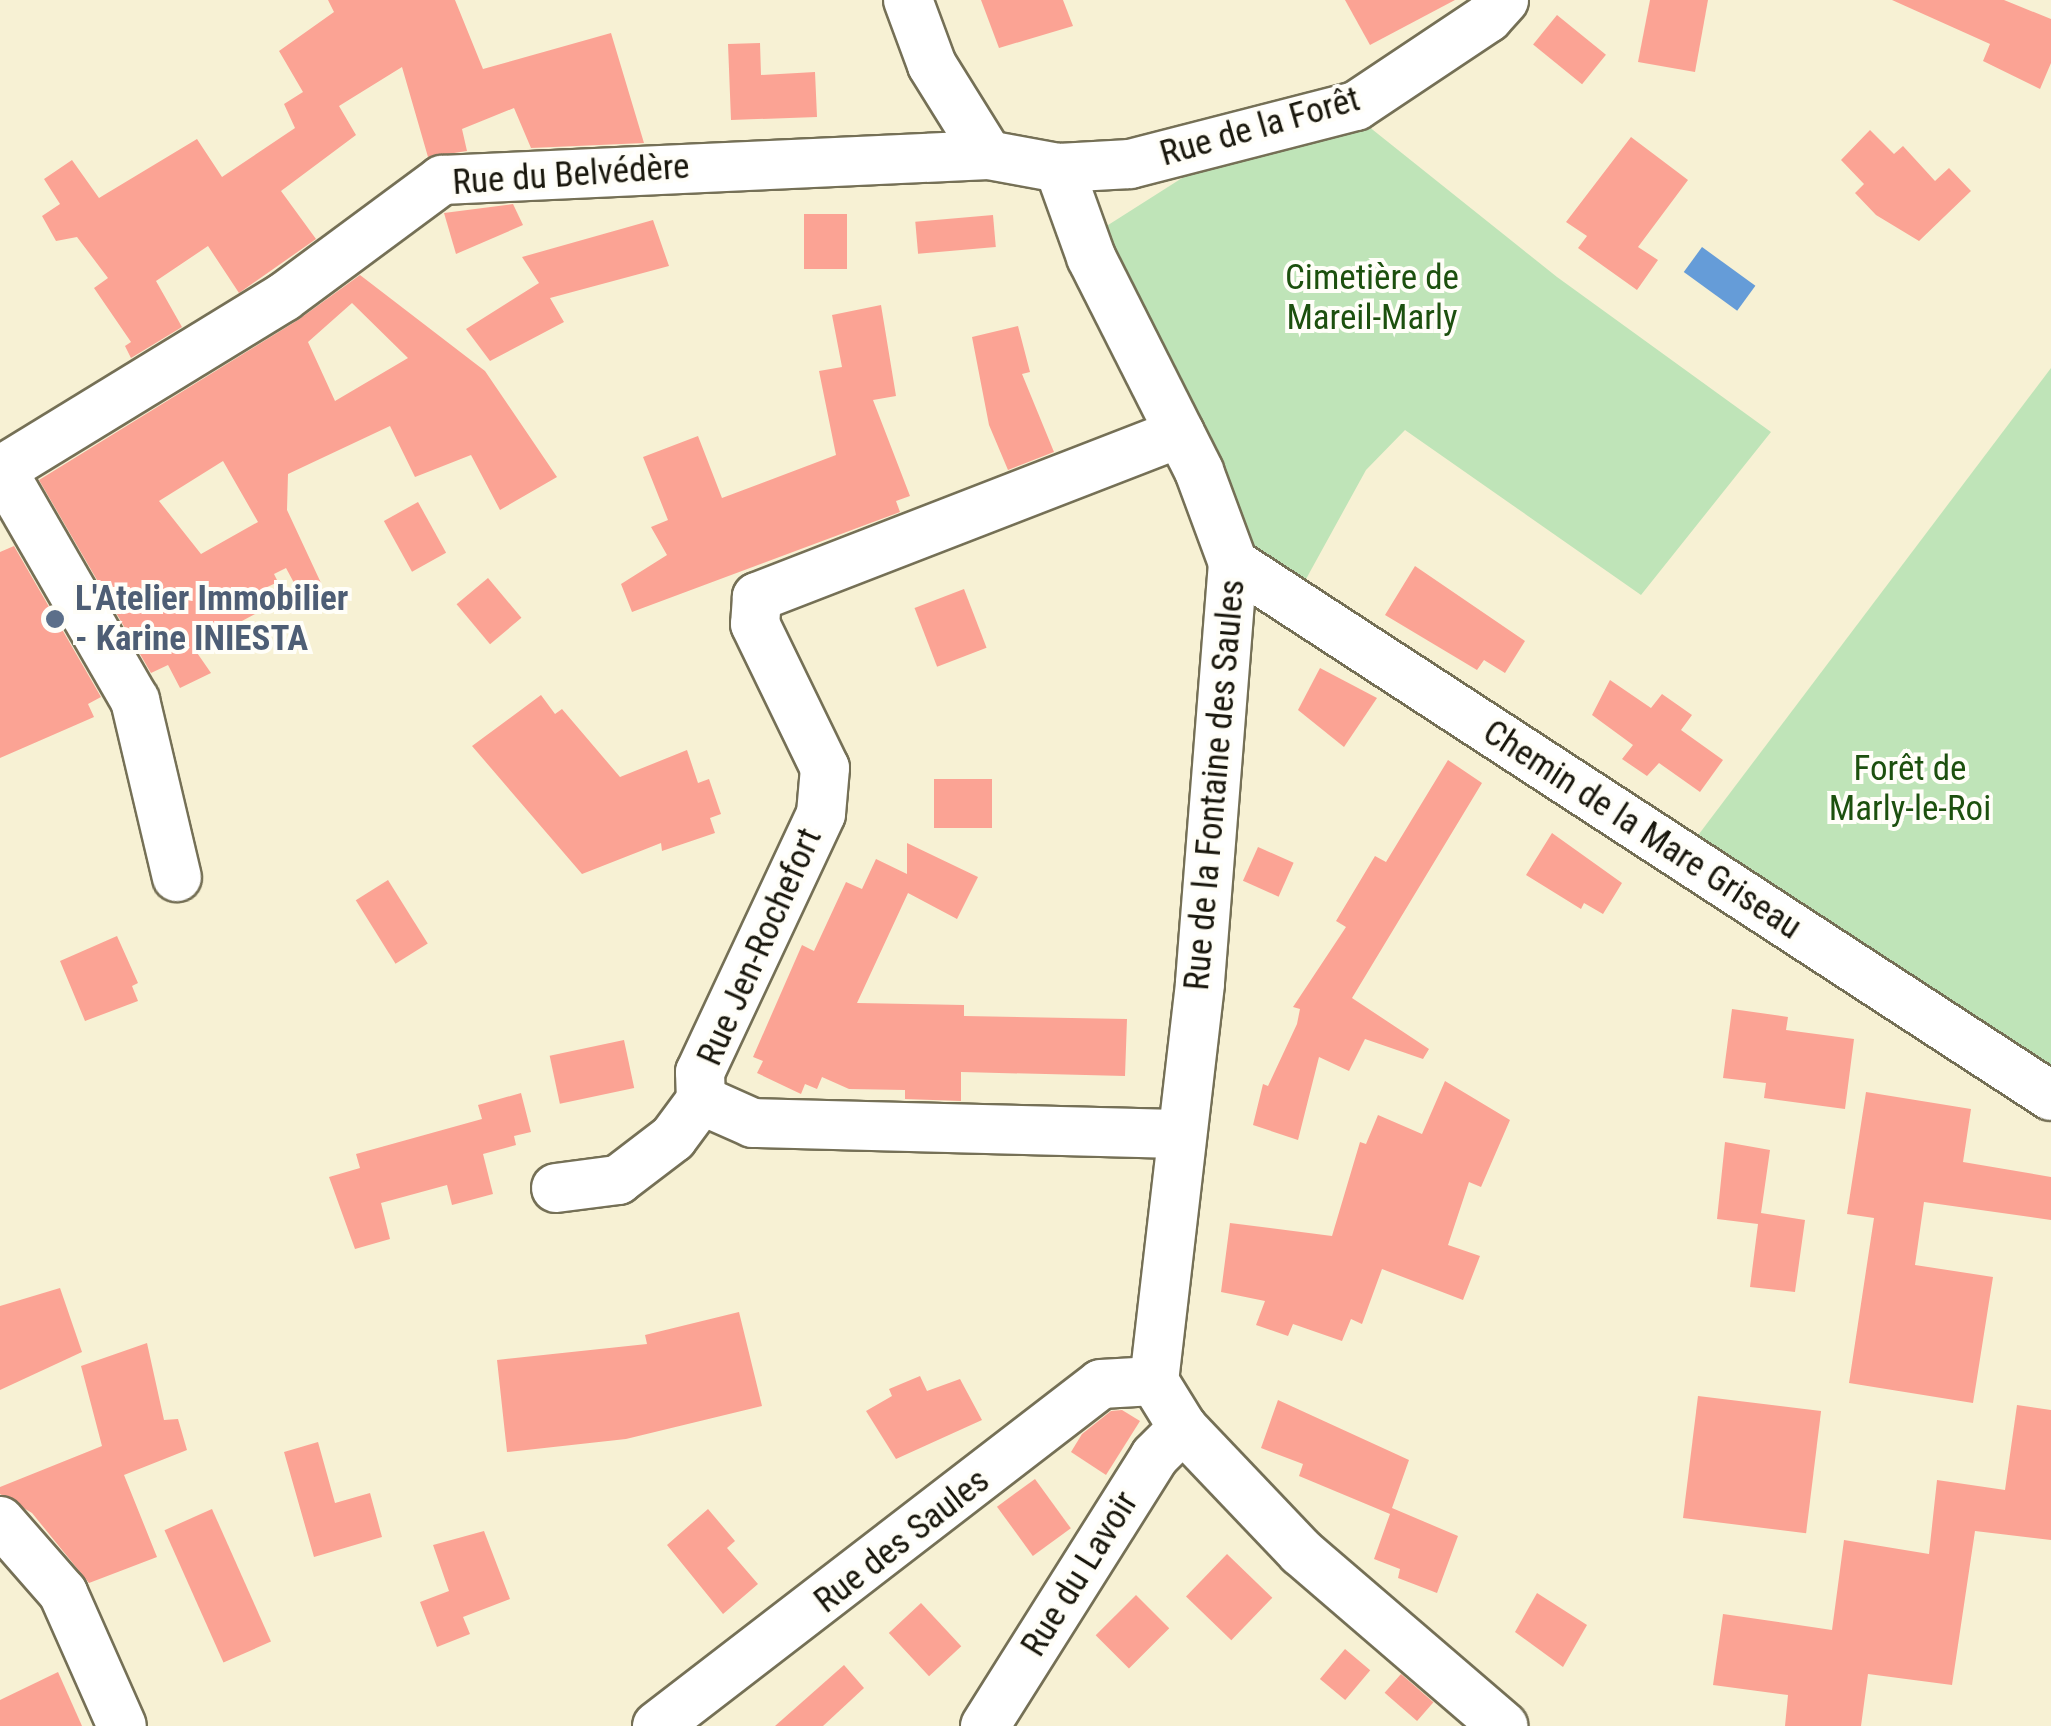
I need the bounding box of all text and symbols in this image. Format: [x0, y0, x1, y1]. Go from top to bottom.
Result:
street label: Rue de la Forêt [1155, 78, 1365, 176]
street label: Rue du Belvédère [451, 146, 691, 204]
park label: Cimetière de Mareil-Marly [1285, 257, 1459, 339]
place label: L'Atelier Immobilier - Karine INIESTA [75, 578, 348, 660]
street label: Rue de la Fontaine des Saules [1176, 578, 1254, 992]
marker: L'Atelier Immobilier - Karine INIESTA [44, 608, 66, 630]
street label: Chemin de la Mare Griseau [1475, 711, 1809, 949]
park label: Forêt de Marly-le-Roi [1829, 748, 1991, 830]
street label: Rue Jen-Rochefort [689, 822, 831, 1072]
street label: Rue des Saules [806, 1460, 998, 1622]
street label: Rue du Lavoir [1013, 1484, 1147, 1664]

